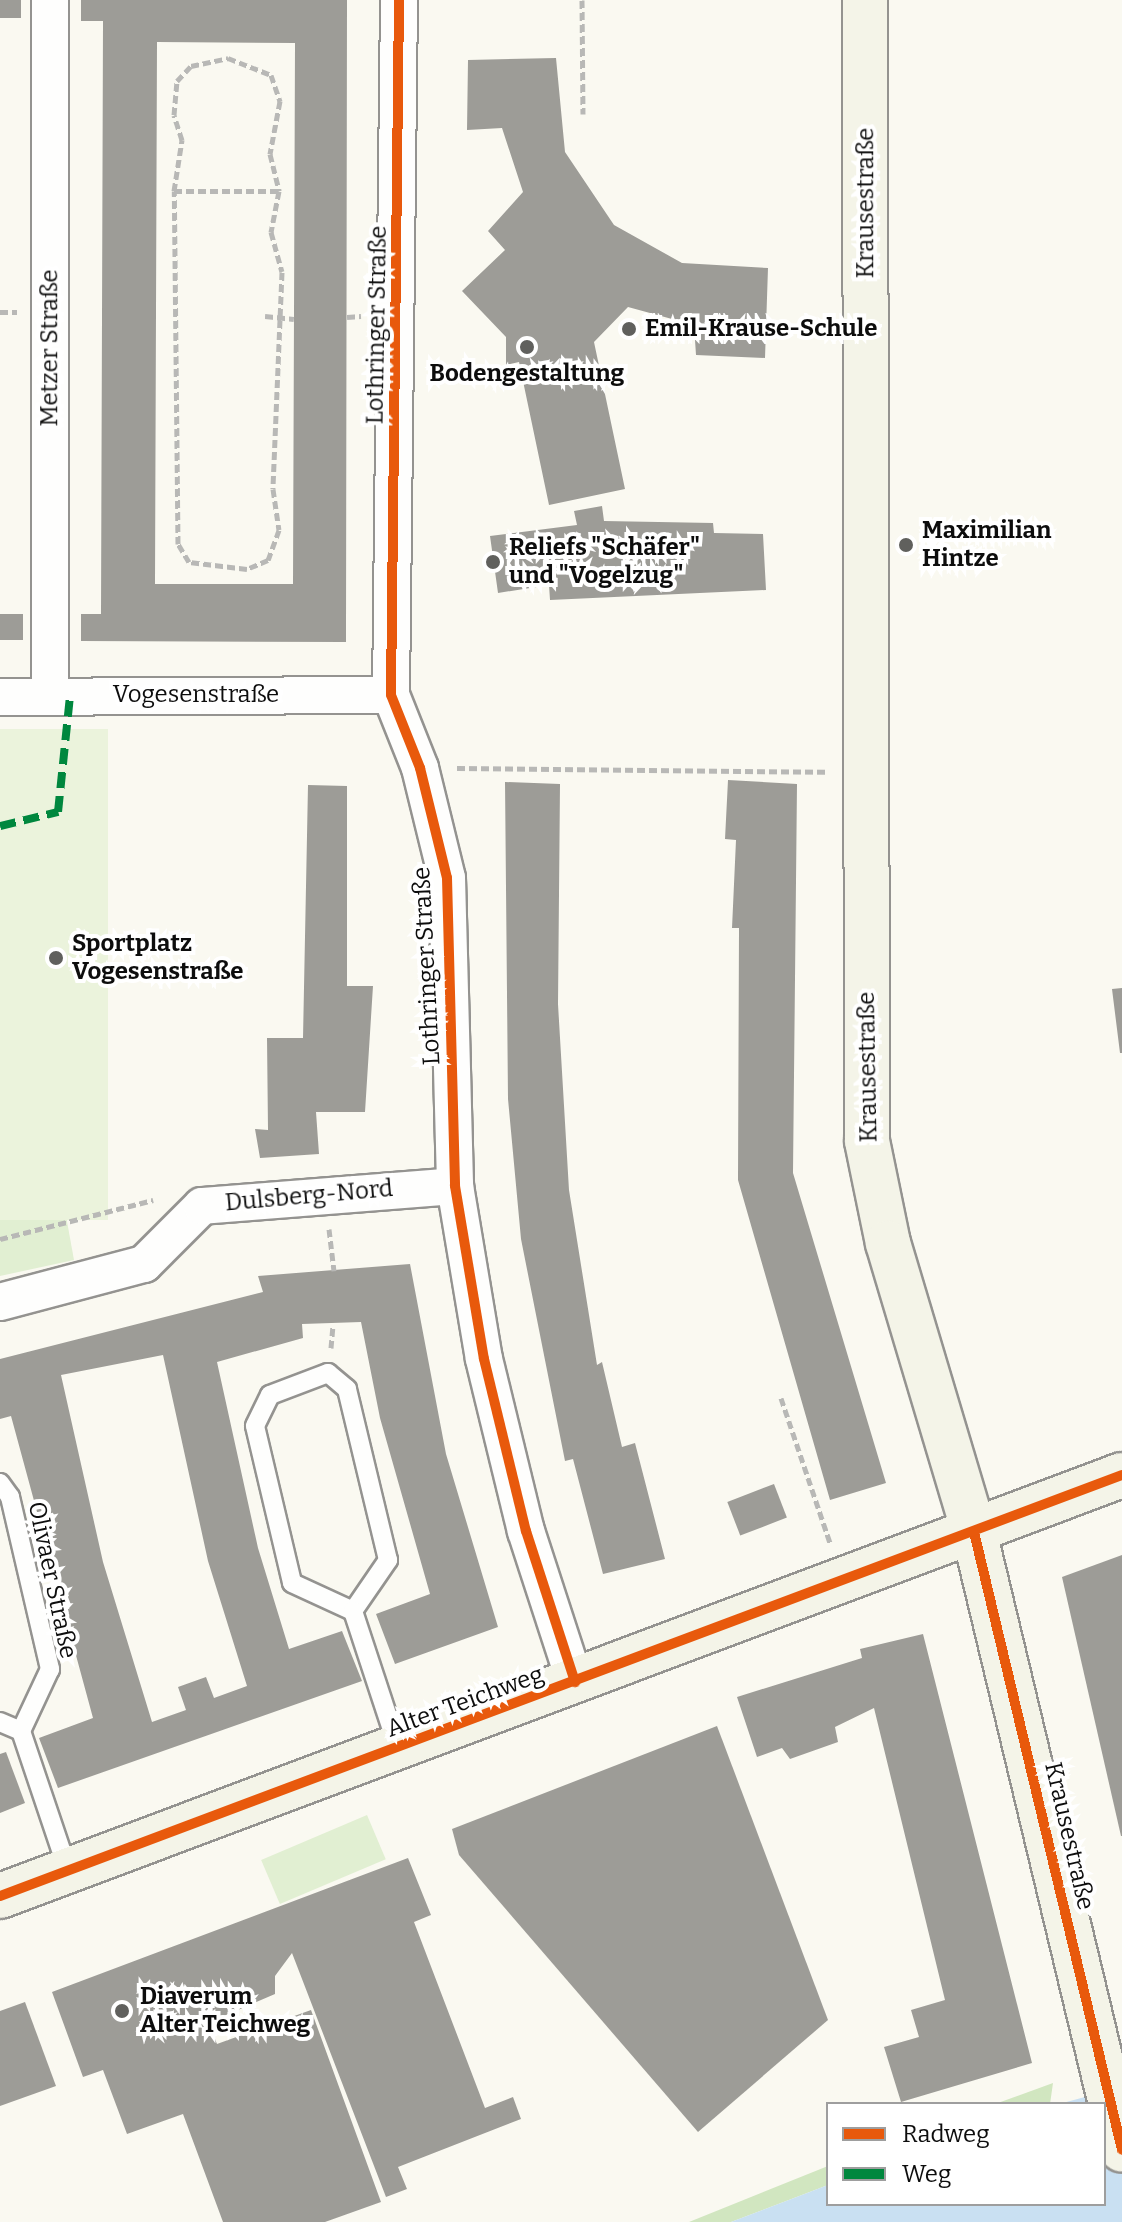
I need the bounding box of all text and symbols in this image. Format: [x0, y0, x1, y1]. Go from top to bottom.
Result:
street label: Krausestraße [852, 128, 880, 278]
street label: Lothringer Straße [361, 225, 393, 425]
street label: Metzer Straße [36, 269, 64, 427]
place label: Emil-Krause-Schule [645, 315, 877, 343]
marker: Emil-Krause-Schule [620, 320, 638, 338]
marker: Bodengestaltung [518, 338, 536, 356]
place label: Bodengestaltung [430, 360, 624, 388]
place label: Maximilian Hintze [922, 517, 1051, 573]
place label: Reliefs "Schäfer" und "Vogelzug" [509, 534, 700, 590]
marker: Maximilian Hintze [897, 536, 915, 554]
marker: Reliefs "Schäfer" und "Vogelzug" [484, 553, 502, 571]
street label: Vogesenstraße [113, 681, 279, 709]
street label: Lothringer Straße [407, 866, 447, 1066]
place label: Sportplatz Vogesenstraße [72, 930, 243, 986]
marker: Sportplatz Vogesenstraße [47, 949, 65, 967]
street label: Krausestraße [852, 991, 884, 1143]
street label: Dulsberg-Nord [224, 1174, 394, 1218]
street label: Olivaer Straße [21, 1499, 83, 1661]
street label: Alter Teichweg [382, 1660, 548, 1744]
street label: Krausestraße [1038, 1759, 1100, 1913]
place label: Diaverum Alter Teichweg [140, 1983, 310, 2039]
marker: Diaverum Alter Teichweg [111, 2000, 133, 2022]
legend [826, 2102, 1106, 2206]
text: Radweg [902, 2120, 990, 2148]
text: Weg [902, 2160, 951, 2188]

